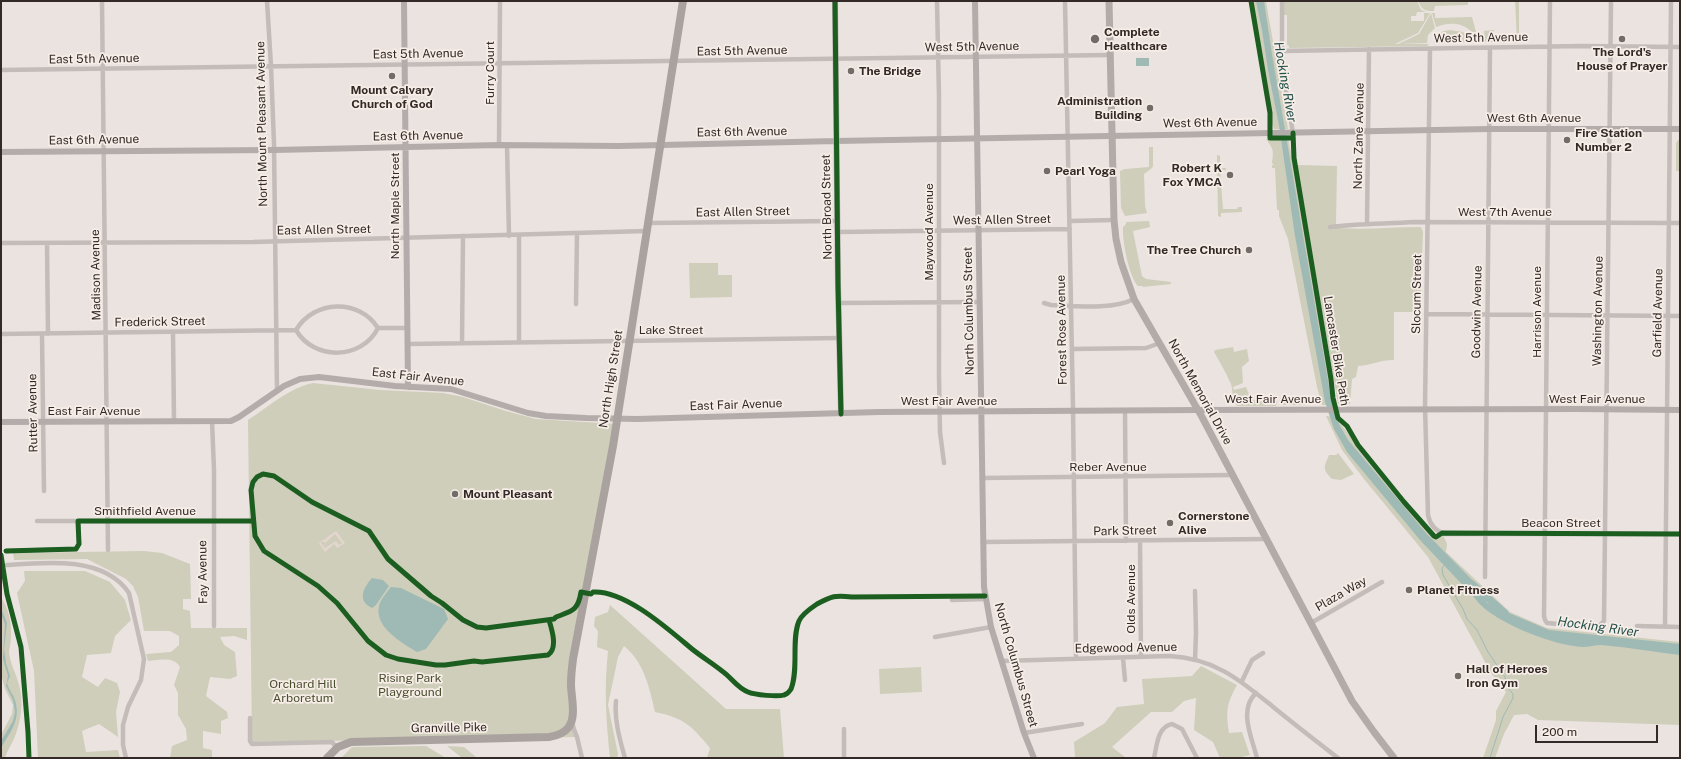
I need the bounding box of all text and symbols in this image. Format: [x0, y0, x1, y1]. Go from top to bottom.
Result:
place label: Complete Healthcare [1104, 25, 1168, 53]
street label: West 5th Avenue [1434, 30, 1528, 46]
marker: Complete Healthcare [1089, 33, 1101, 45]
marker: The Lord's House of Prayer [1617, 34, 1627, 44]
street label: West 5th Avenue [925, 39, 1019, 55]
street label: North Mount Pleasant Avenue [253, 41, 271, 207]
street label: Furry Court [483, 41, 497, 105]
water label: Hocking River [1270, 41, 1300, 123]
street label: East 5th Avenue [696, 43, 788, 59]
place label: The Lord's House of Prayer [1577, 45, 1667, 73]
street label: East 5th Avenue [372, 46, 464, 62]
street label: East 5th Avenue [48, 51, 140, 67]
place label: The Bridge [859, 64, 921, 78]
marker: The Bridge [846, 66, 856, 76]
marker: Mount Calvary Church of God [387, 71, 397, 81]
street label: North Zane Avenue [1351, 82, 1367, 190]
place label: Mount Calvary Church of God [350, 83, 434, 111]
place label: Administration Building [1057, 94, 1142, 122]
marker: Administration Building [1145, 103, 1155, 113]
street label: West 6th Avenue [1487, 111, 1581, 125]
street label: West 6th Avenue [1163, 115, 1257, 131]
street label: East 6th Avenue [697, 124, 787, 140]
place label: Fire Station Number 2 [1575, 126, 1642, 154]
street label: East 6th Avenue [373, 128, 463, 144]
street label: East 6th Avenue [49, 132, 139, 148]
marker: Fire Station Number 2 [1562, 135, 1572, 145]
street label: North Maple Street [388, 152, 402, 260]
street label: North Broad Street [819, 154, 835, 260]
place label: Robert K Fox YMCA [1163, 161, 1222, 189]
place label: Pearl Yoga [1055, 164, 1116, 178]
marker: Pearl Yoga [1042, 166, 1052, 176]
marker: Robert K Fox YMCA [1225, 170, 1235, 180]
street label: Maywood Avenue [922, 183, 936, 281]
street label: East Allen Street [696, 204, 790, 220]
street label: West 7th Avenue [1458, 205, 1552, 219]
street label: West Allen Street [953, 212, 1051, 228]
street label: East Allen Street [277, 222, 371, 238]
street label: Madison Avenue [88, 229, 104, 321]
place label: The Tree Church [1147, 243, 1241, 257]
marker: The Tree Church [1244, 245, 1254, 255]
street label: North Columbus Street [961, 246, 977, 376]
street label: Slocum Street [1409, 254, 1425, 334]
street label: Washington Avenue [1590, 256, 1606, 366]
street label: Goodwin Avenue [1469, 265, 1485, 359]
street label: Harrison Avenue [1530, 266, 1544, 358]
street label: Garfield Avenue [1650, 268, 1666, 358]
street label: Forest Rose Avenue [1054, 275, 1070, 385]
street label: Lancaster Bike Path [1320, 295, 1352, 407]
street label: Frederick Street [114, 314, 206, 330]
street label: Lake Street [639, 323, 703, 337]
street label: North High Street [596, 329, 626, 429]
street label: North Memorial Drive [1165, 337, 1235, 447]
street label: East Fair Avenue [371, 365, 465, 389]
street label: Rutter Avenue [25, 373, 41, 453]
street label: West Fair Avenue [1225, 392, 1321, 406]
street label: West Fair Avenue [1549, 392, 1645, 406]
street label: West Fair Avenue [901, 394, 997, 408]
street label: East Fair Avenue [689, 396, 783, 414]
street label: East Fair Avenue [48, 404, 140, 418]
street label: Reber Avenue [1069, 460, 1147, 474]
place label: Mount Pleasant [463, 487, 553, 501]
marker: Mount Pleasant [450, 489, 460, 499]
street label: Smithfield Avenue [94, 504, 196, 518]
place label: Cornerstone Alive [1178, 509, 1249, 537]
street label: Beacon Street [1521, 516, 1601, 530]
marker: Cornerstone Alive [1165, 518, 1175, 528]
street label: Park Street [1093, 523, 1157, 539]
street label: Fay Avenue [195, 540, 211, 604]
street label: Olds Avenue [1124, 564, 1138, 634]
street label: Plaza Way [1313, 574, 1369, 614]
place label: Planet Fitness [1417, 583, 1499, 597]
marker: Planet Fitness [1404, 585, 1414, 595]
street label: North Columbus Street [991, 601, 1041, 729]
water label: Hocking River [1557, 614, 1639, 640]
street label: Edgewood Avenue [1075, 640, 1177, 656]
place label: Hall of Heroes Iron Gym [1466, 662, 1548, 690]
park label: Rising Park Playground [378, 671, 442, 699]
marker: Hall of Heroes Iron Gym [1453, 671, 1463, 681]
park label: Orchard Hill Arboretum [269, 677, 337, 705]
scale bar [1537, 717, 1660, 743]
street label: Granville Pike [411, 720, 487, 736]
text: 200 m [1542, 725, 1577, 739]

